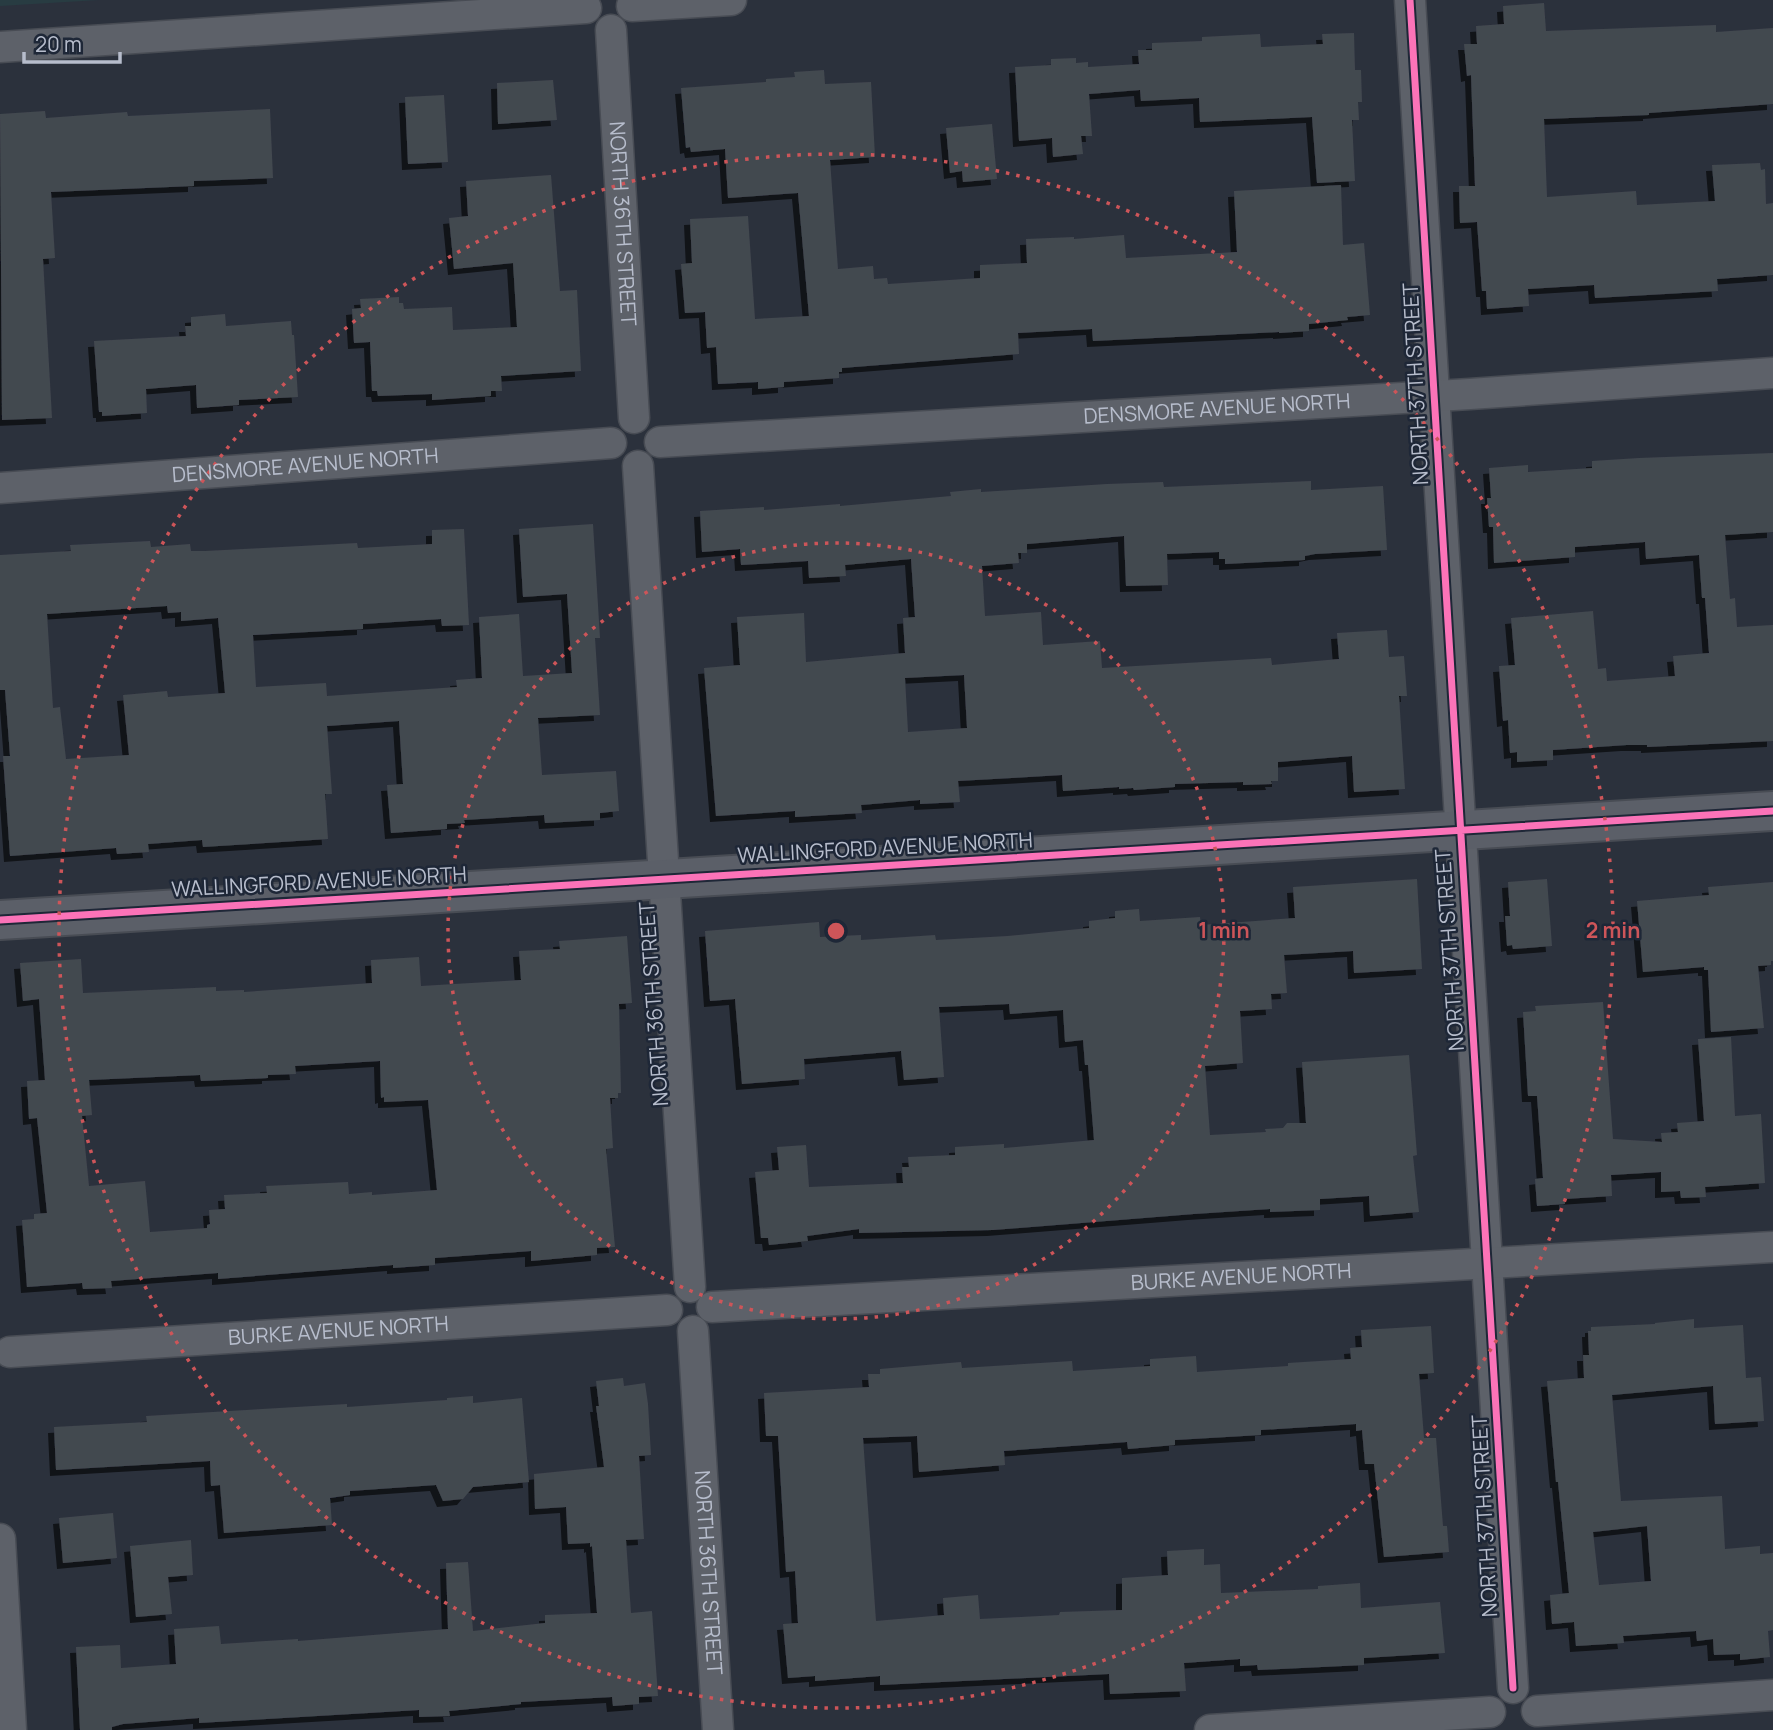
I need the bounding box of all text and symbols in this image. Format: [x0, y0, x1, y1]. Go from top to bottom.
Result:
scale bar [24, 21, 121, 65]
text: 20 m [35, 30, 82, 58]
street label: NORTH 36TH STREET [603, 120, 644, 327]
street label: NORTH 37TH STREET [1396, 282, 1434, 486]
street label: DENSMORE AVENUE NORTH [1083, 386, 1351, 430]
street label: DENSMORE AVENUE NORTH [171, 441, 439, 488]
street label: WALLINGFORD AVENUE NORTH [737, 825, 1033, 869]
street label: NORTH 37TH STREET [1428, 848, 1470, 1052]
street label: WALLINGFORD AVENUE NORTH [171, 859, 467, 903]
street label: NORTH 36TH STREET [632, 900, 674, 1107]
text: 1 min [1198, 916, 1250, 944]
text: 2 min [1586, 916, 1640, 944]
centre of rings [824, 919, 848, 943]
street label: BURKE AVENUE NORTH [1130, 1256, 1352, 1296]
street label: BURKE AVENUE NORTH [227, 1309, 449, 1351]
street label: NORTH 37TH STREET [1465, 1414, 1503, 1618]
street label: NORTH 36TH STREET [689, 1469, 730, 1676]

